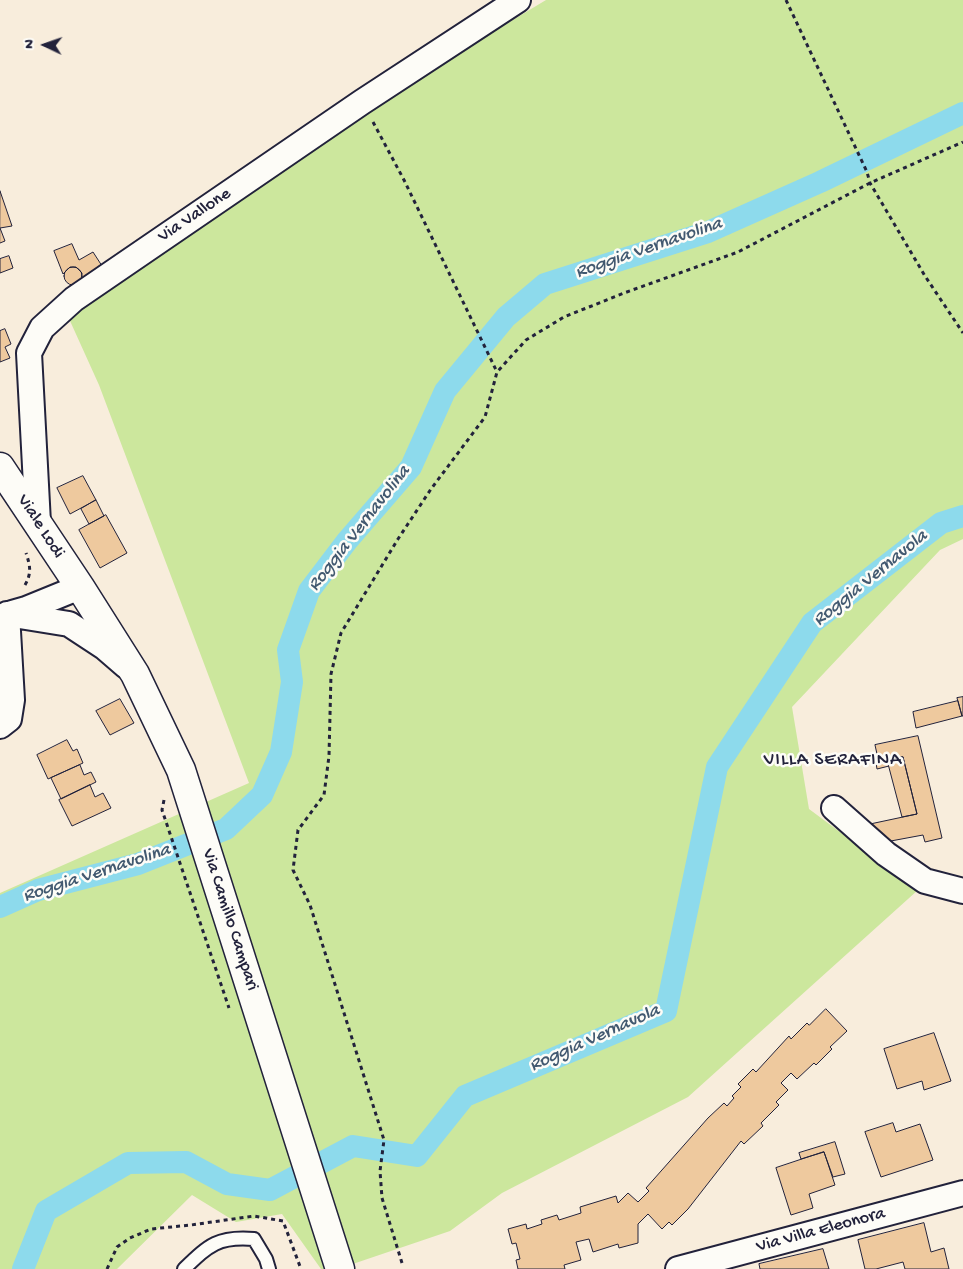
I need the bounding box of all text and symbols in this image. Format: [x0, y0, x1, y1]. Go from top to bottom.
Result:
north arrow [20, 20, 70, 70]
text: N [21, 39, 38, 49]
street label: Via Vallone [154, 184, 236, 248]
water label: Roggia Vernavolina [573, 213, 725, 285]
water label: Roggia Vernavolina [304, 462, 416, 596]
street label: Viale Lodi [11, 491, 69, 563]
water label: Roggia Vernavola [809, 526, 933, 632]
district label: VILLA SERAFINA [762, 750, 904, 772]
water label: Roggia Vernavolina [21, 839, 173, 909]
street label: Via Camillo Campari [196, 846, 262, 994]
water label: Roggia Vernavola [526, 1000, 664, 1078]
street label: Via Villa Eleonora [754, 1203, 888, 1259]

